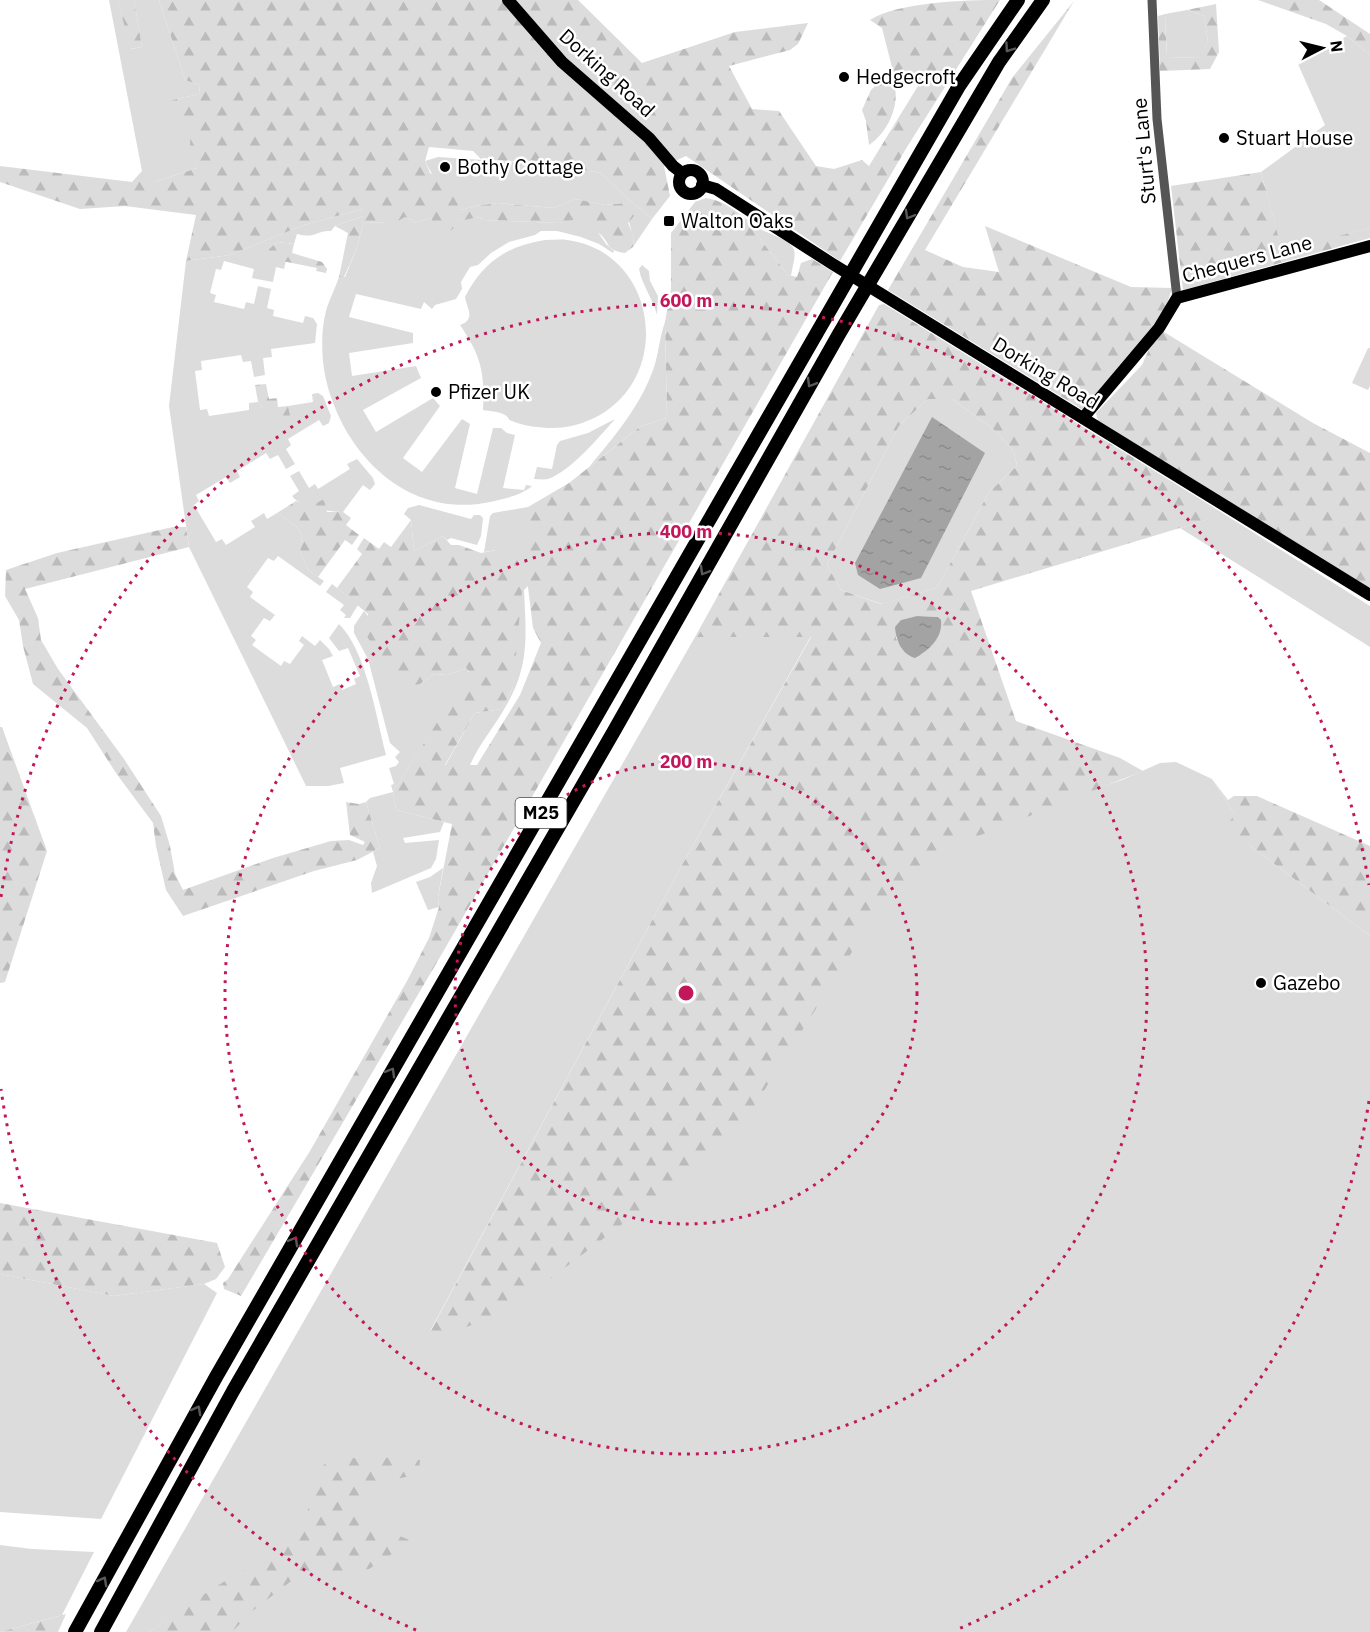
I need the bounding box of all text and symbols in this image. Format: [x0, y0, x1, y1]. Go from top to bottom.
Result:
north arrow [1292, 18, 1352, 78]
street label: Dorking Road [554, 22, 661, 123]
text: N [1326, 39, 1348, 53]
one-way arrow [1005, 41, 1016, 52]
place label: Hedgecroft [856, 63, 956, 90]
marker: Hedgecroft [837, 70, 851, 84]
street label: Sturt's Lane [1125, 97, 1162, 205]
place label: Stuart House [1236, 124, 1353, 151]
marker: Stuart House [1217, 131, 1231, 145]
place label: Bothy Cottage [457, 153, 584, 180]
marker: Bothy Cottage [438, 160, 452, 174]
place label: Walton Oaks [681, 207, 794, 234]
one-way arrow [905, 209, 916, 219]
marker: Walton Oaks [662, 214, 676, 228]
street label: Chequers Lane [1179, 228, 1315, 289]
text: 600 m [660, 289, 712, 312]
street label: Dorking Road [988, 330, 1105, 415]
one-way arrow [807, 377, 818, 388]
place label: Pfizer UK [448, 378, 530, 405]
marker: Pfizer UK [429, 385, 443, 399]
text: 400 m [660, 520, 712, 543]
one-way arrow [700, 565, 711, 575]
text: 200 m [660, 750, 712, 773]
road number: M25 [516, 798, 566, 828]
place label: Gazebo [1273, 969, 1340, 996]
marker: Gazebo [1254, 976, 1268, 990]
centre of rings [676, 983, 696, 1003]
one-way arrow [384, 1068, 395, 1078]
one-way arrow [287, 1237, 299, 1247]
one-way arrow [190, 1406, 202, 1416]
one-way arrow [96, 1577, 107, 1587]

